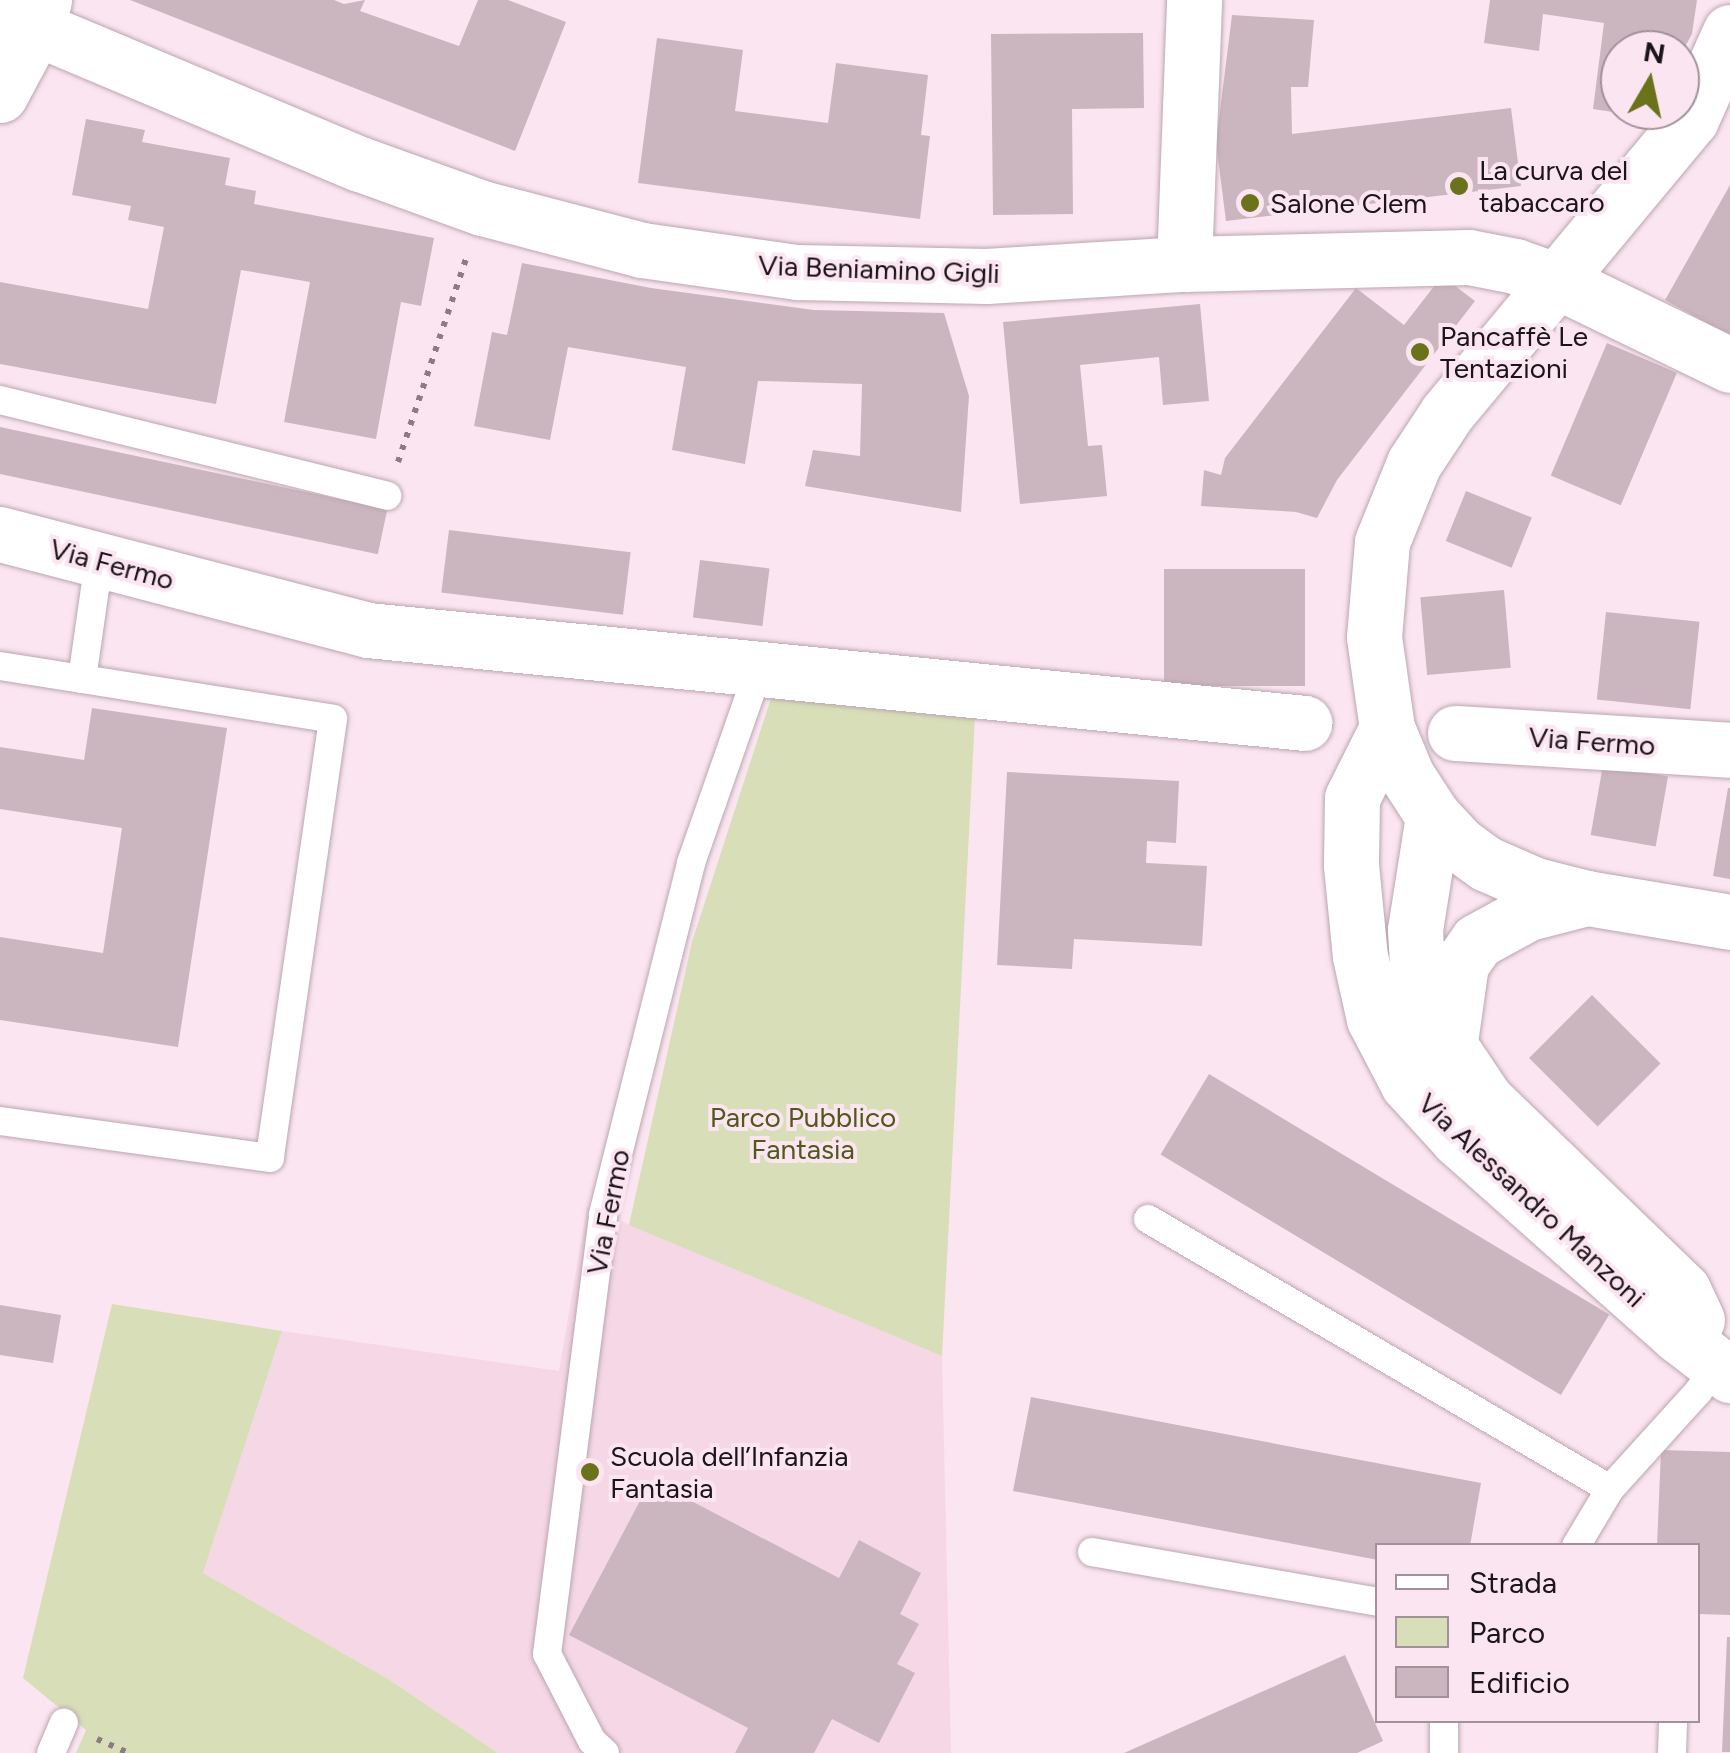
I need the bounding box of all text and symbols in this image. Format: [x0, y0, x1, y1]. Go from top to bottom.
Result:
north arrow [1600, 30, 1700, 130]
text: N [1641, 34, 1668, 71]
place label: La curva del tabaccaro [1479, 153, 1628, 219]
marker: La curva del tabaccaro [1448, 175, 1470, 197]
place label: Salone Clem [1270, 186, 1427, 220]
marker: Salone Clem [1239, 192, 1261, 214]
street label: Via Beniamino Gigli [758, 248, 1000, 290]
place label: Pancaffè Le Tentazioni [1440, 319, 1588, 385]
marker: Pancaffè Le Tentazioni [1409, 341, 1431, 363]
street label: Via Fermo [46, 531, 178, 597]
street label: Via Fermo [1528, 720, 1656, 762]
street label: Via Alessandro Manzoni [1411, 1086, 1653, 1314]
park label: Parco Pubblico Fantasia [710, 1100, 896, 1166]
street label: Via Fermo [579, 1146, 637, 1278]
place label: Scuola dell’Infanzia Fantasia [610, 1439, 849, 1505]
marker: Scuola dell’Infanzia Fantasia [579, 1461, 601, 1483]
legend [1375, 1543, 1700, 1723]
text: Strada [1469, 1564, 1557, 1601]
text: Parco [1469, 1614, 1545, 1651]
text: Edificio [1469, 1664, 1570, 1701]

